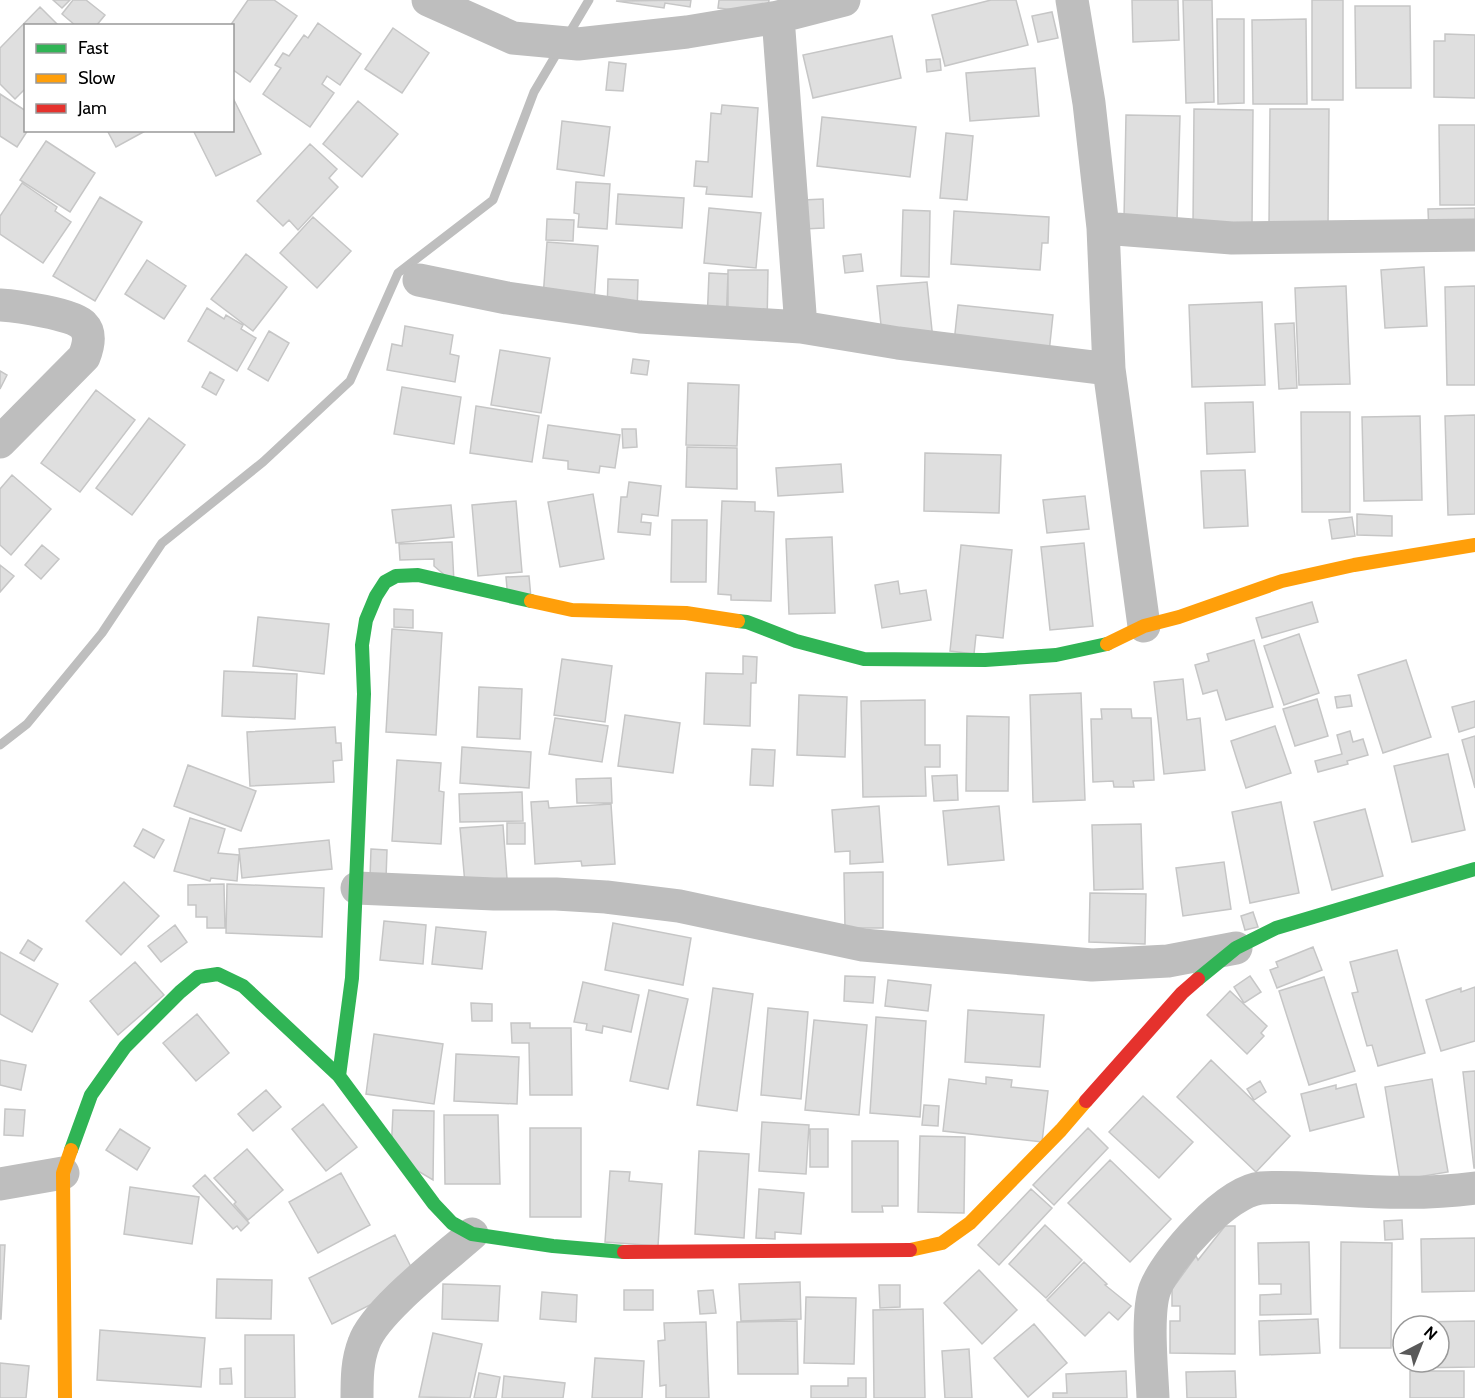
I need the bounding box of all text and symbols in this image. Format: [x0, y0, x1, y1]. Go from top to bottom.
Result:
legend [24, 24, 234, 132]
text: Fast [78, 37, 109, 59]
text: Slow [78, 67, 115, 89]
text: Jam [77, 97, 107, 119]
north arrow [1391, 1314, 1451, 1374]
text: N [1420, 1322, 1441, 1344]

